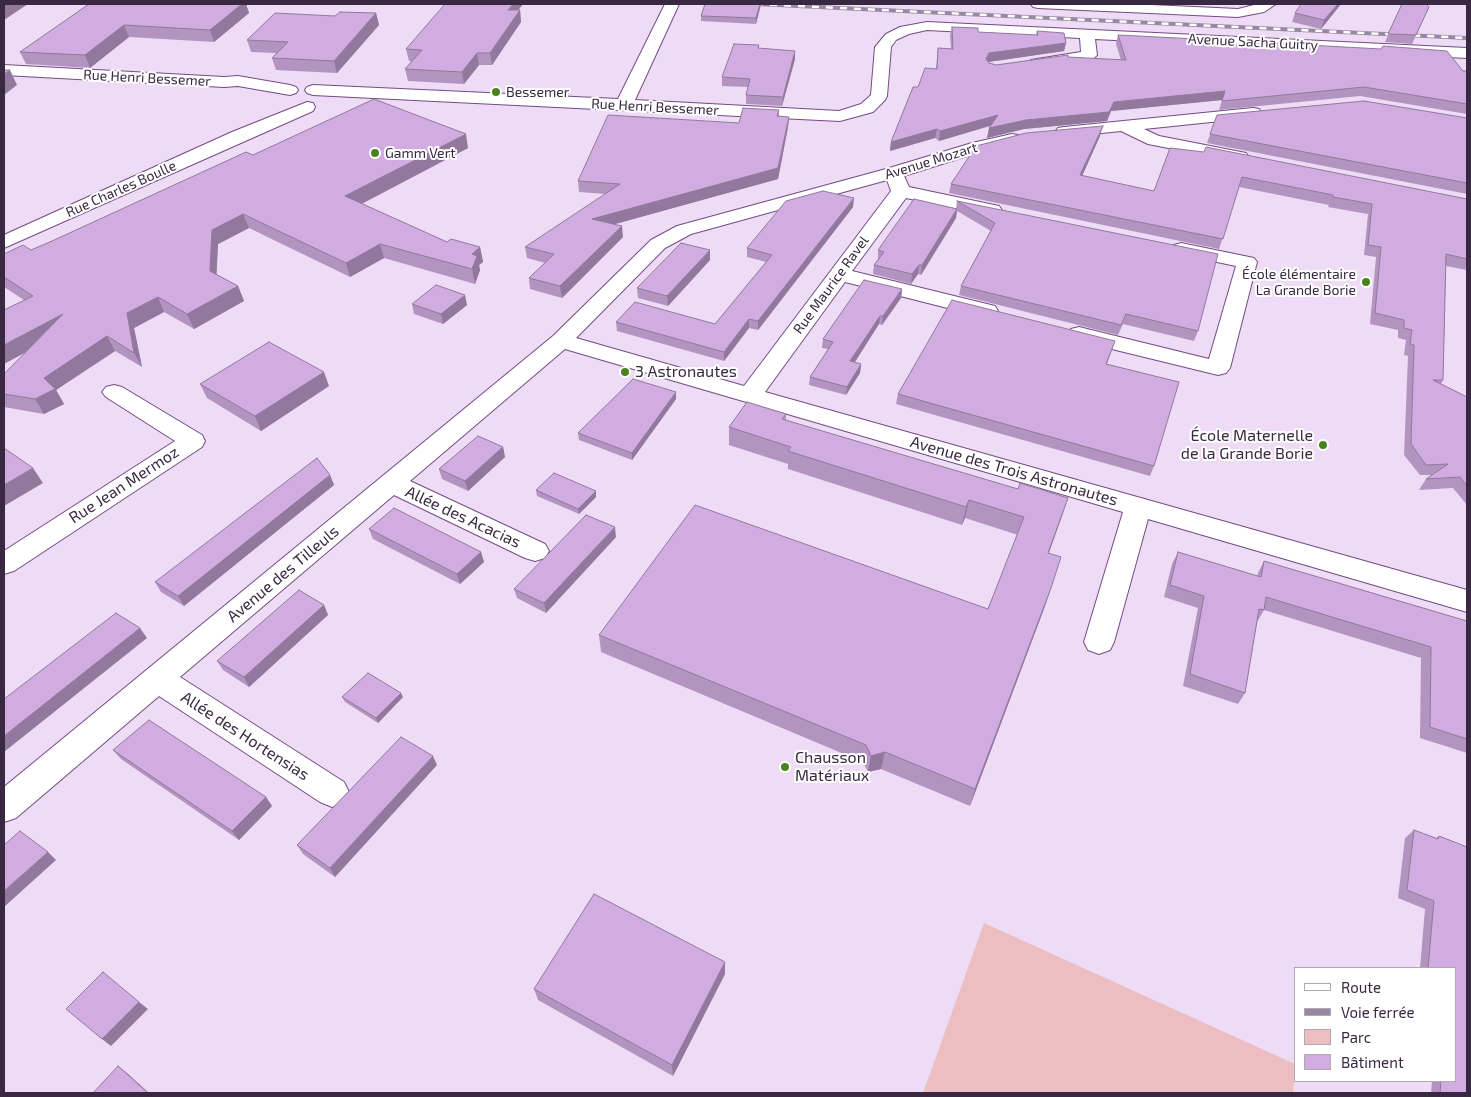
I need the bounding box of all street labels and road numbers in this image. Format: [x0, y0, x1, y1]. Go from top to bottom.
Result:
street label: Avenue Sacha Guitry [1188, 30, 1318, 54]
street label: Rue Henri Bessemer [83, 66, 211, 90]
street label: Rue Henri Bessemer [591, 95, 719, 119]
street label: Avenue Mozart [883, 139, 979, 183]
street label: Rue Charles Boulle [63, 157, 179, 221]
street label: Rue Maurice Ravel [790, 233, 872, 337]
street label: Avenue des Trois Astronautes [908, 432, 1120, 510]
street label: Rue Jean Mermoz [65, 442, 183, 528]
street label: Allée des Acacias [402, 482, 524, 552]
street label: Avenue des Tilleuls [223, 522, 343, 626]
street label: Allée des Hortensias [177, 687, 313, 785]

